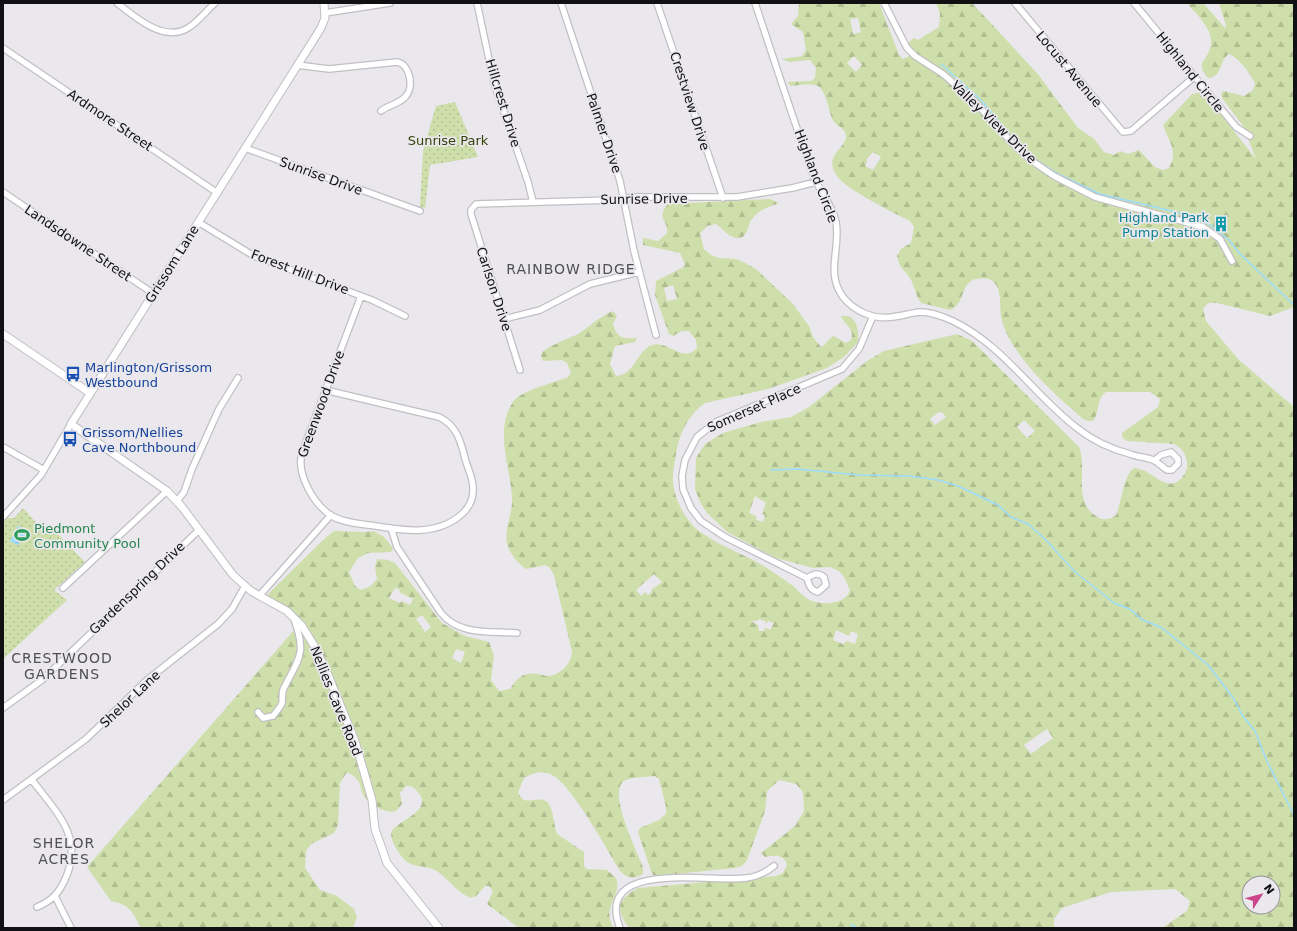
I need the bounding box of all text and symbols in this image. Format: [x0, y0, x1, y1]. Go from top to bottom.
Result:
street label: Locust Avenue [1033, 28, 1105, 110]
street label: Highland Circle [1153, 29, 1227, 115]
street label: Crestview Drive [667, 50, 713, 152]
street label: Hillcrest Drive [482, 57, 524, 149]
street label: Valley View Drive [948, 78, 1040, 166]
street label: Ardmore Street [65, 86, 155, 154]
street label: Palmer Drive [583, 91, 625, 175]
street label: Highland Circle [791, 127, 841, 225]
park label: Sunrise Park [408, 133, 489, 148]
street label: Sunrise Drive [277, 154, 365, 198]
street label: Sunrise Drive [600, 191, 688, 207]
street label: Landsdowne Street [22, 202, 134, 284]
place label: Highland Park Pump Station [1119, 210, 1209, 240]
building icon: Highland Park Pump Station [1212, 215, 1230, 233]
street label: Grissom Lane [142, 222, 202, 306]
street label: Carlson Drive [473, 245, 515, 333]
street label: Forest Hill Drive [249, 246, 351, 298]
district label: RAINBOW RIDGE [506, 261, 636, 277]
street label: Greenwood Drive [295, 348, 347, 460]
place label: Marlington/Grissom Westbound [85, 360, 212, 390]
bus stop icon: Marlington/Grissom Westbound [64, 365, 82, 383]
street label: Somerset Place [705, 381, 803, 435]
place label: Grissom/Nellies Cave Northbound [82, 425, 196, 455]
bus stop icon: Grissom/Nellies Cave Northbound [61, 430, 79, 448]
place label: Piedmont Community Pool [34, 521, 140, 551]
sports icon: Piedmont Community Pool [13, 526, 31, 544]
street label: Gardenspring Drive [86, 539, 188, 637]
street label: Nellies Cave Road [307, 644, 365, 758]
district label: CRESTWOOD GARDENS [11, 650, 113, 682]
street label: Shelor Lane [97, 667, 163, 731]
district label: SHELOR ACRES [33, 835, 95, 867]
north arrow [1241, 875, 1281, 915]
text: N [1261, 882, 1277, 897]

